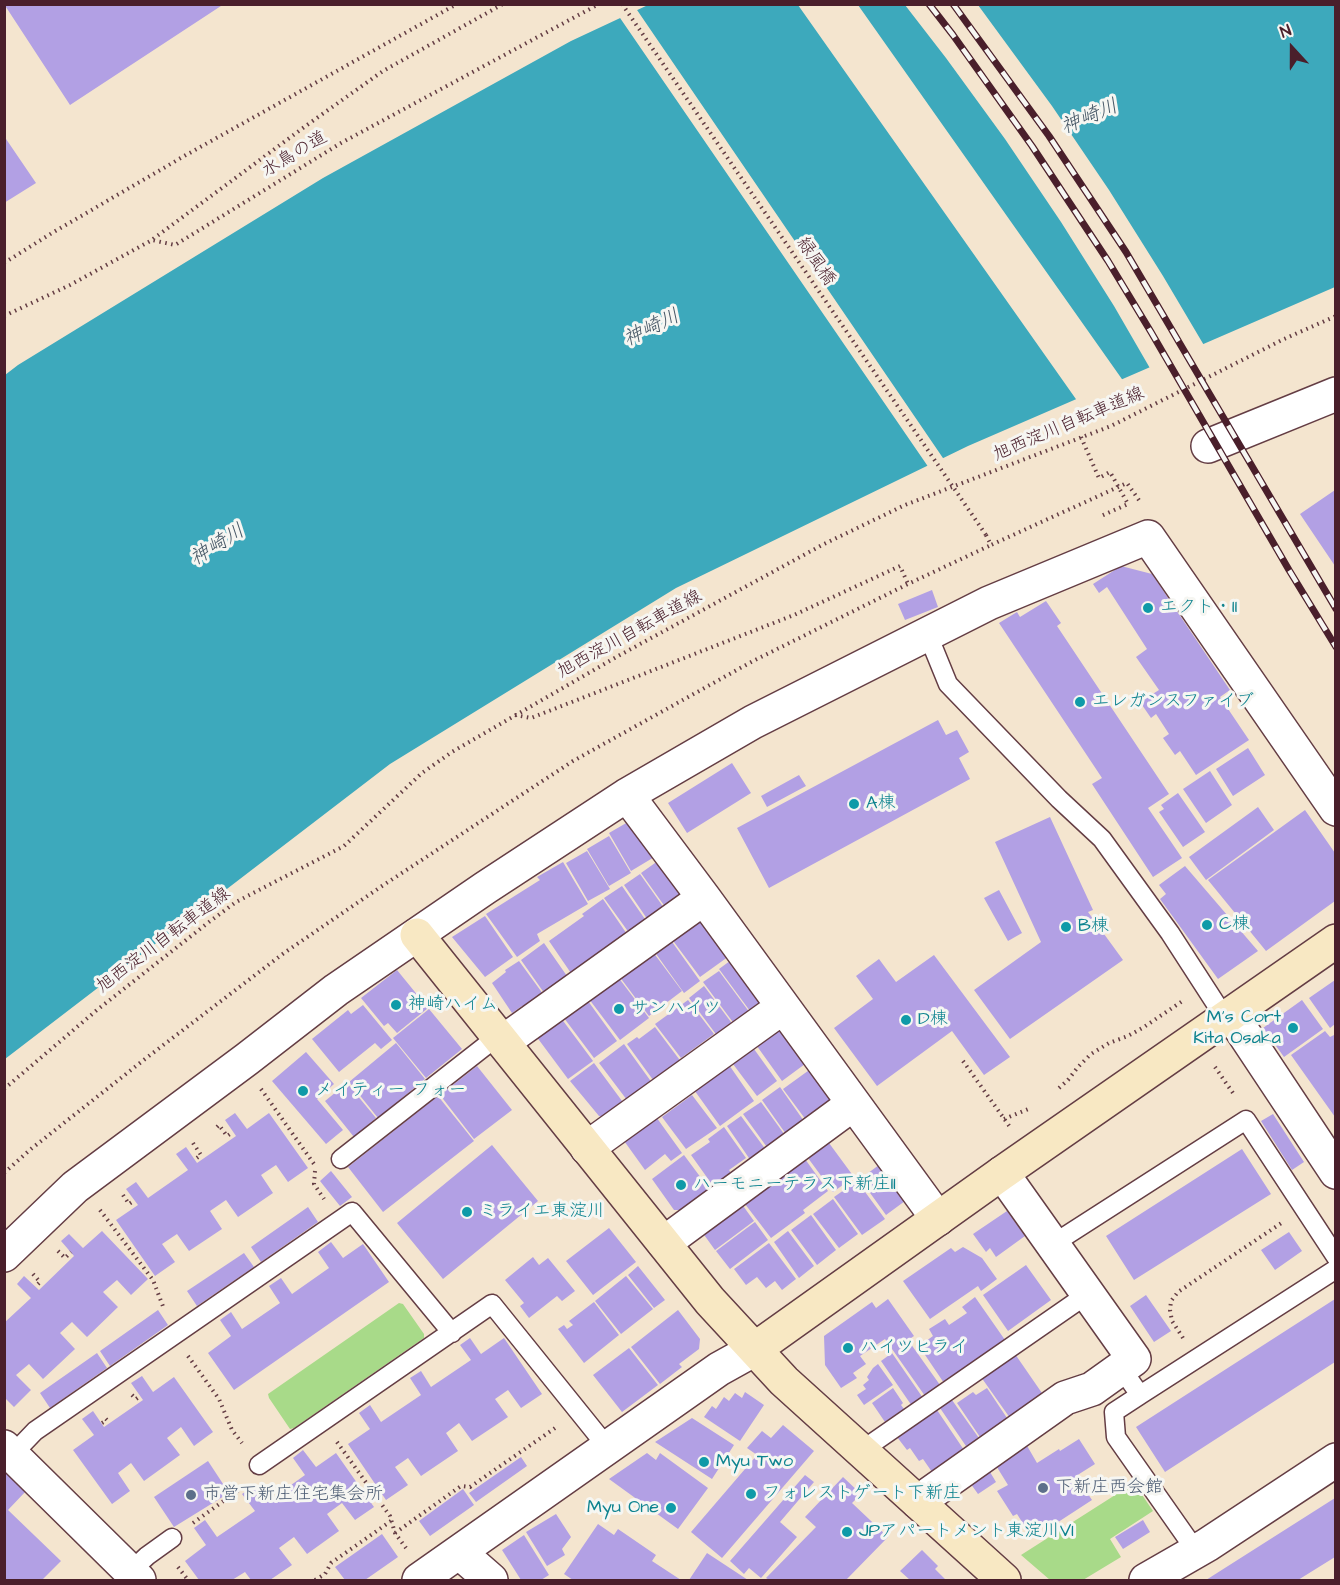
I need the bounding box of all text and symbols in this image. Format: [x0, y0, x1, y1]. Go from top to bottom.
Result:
north arrow [1262, 18, 1322, 78]
text: N [1277, 19, 1294, 43]
water label: 神崎川 [1058, 95, 1122, 141]
street label: 水鳥の道 [259, 127, 331, 183]
street label: 緑風橋 [791, 234, 839, 290]
water label: 神崎川 [620, 305, 684, 353]
street label: 旭西淀川自転車道線 [990, 383, 1148, 467]
water label: 神崎川 [186, 520, 250, 572]
street label: 旭西淀川自転車道線 [554, 586, 706, 684]
place label: エクト・II [1160, 597, 1237, 619]
marker: エクト・II [1141, 601, 1155, 615]
place label: エレガンスファイブ [1092, 691, 1254, 713]
marker: エレガンスファイブ [1073, 695, 1087, 709]
place label: A棟 [866, 793, 896, 815]
marker: A棟 [847, 797, 861, 811]
street label: 旭西淀川自転車道線 [93, 884, 235, 998]
place label: C棟 [1219, 914, 1250, 936]
place label: B棟 [1078, 916, 1109, 938]
marker: C棟 [1200, 918, 1214, 932]
marker: B棟 [1059, 920, 1073, 934]
place label: 神崎ハイム [408, 994, 498, 1016]
marker: 神崎ハイム [389, 998, 403, 1012]
place label: サンハイツ [631, 998, 721, 1020]
marker: サンハイツ [612, 1002, 626, 1016]
place label: M’s Cort Kita Osaka [1193, 1007, 1281, 1050]
place label: D棟 [918, 1009, 948, 1031]
marker: D棟 [899, 1013, 913, 1027]
marker: M’s Cort Kita Osaka [1286, 1021, 1300, 1035]
place label: メイティー フォー [315, 1080, 466, 1102]
marker: メイティー フォー [296, 1084, 310, 1098]
place label: ハーモニーテラス下新庄II [693, 1174, 896, 1196]
marker: ハーモニーテラス下新庄II [674, 1178, 688, 1192]
place label: ミライエ東淀川 [479, 1201, 605, 1223]
marker: ミライエ東淀川 [460, 1205, 474, 1219]
place label: ハイツヒライ [860, 1337, 968, 1359]
marker: ハイツヒライ [841, 1341, 855, 1355]
place label: Myu Two [716, 1451, 793, 1473]
marker: Myu Two [697, 1455, 711, 1469]
place label: 下新庄西会館 [1055, 1477, 1163, 1499]
marker: 下新庄西会館 [1036, 1481, 1050, 1495]
place label: フォレストゲート下新庄 [763, 1483, 961, 1505]
place label: 市営下新庄住宅集会所 [203, 1484, 383, 1506]
marker: フォレストゲート下新庄 [744, 1487, 758, 1501]
marker: 市営下新庄住宅集会所 [184, 1488, 198, 1502]
place label: Myu One [587, 1497, 659, 1519]
marker: Myu One [664, 1501, 678, 1515]
place label: JPアパートメント東淀川VI [859, 1521, 1074, 1543]
marker: JPアパートメント東淀川VI [840, 1525, 854, 1539]

